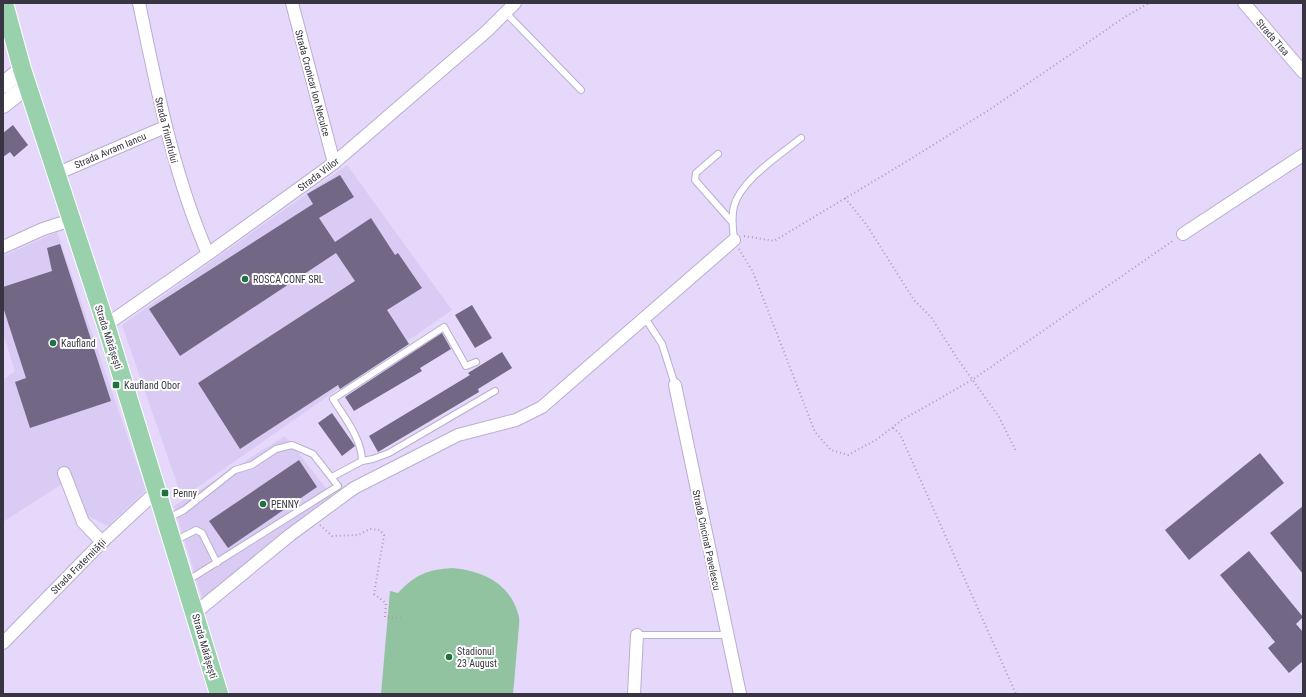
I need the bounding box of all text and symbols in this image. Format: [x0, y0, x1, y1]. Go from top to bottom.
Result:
street label: Strada Tisa [1254, 17, 1292, 58]
street label: Strada Cronicar Ion Neculce [293, 29, 332, 138]
street label: Strada Triumfului [153, 96, 180, 164]
street label: Strada Avram Iancu [73, 130, 148, 171]
street label: Strada Viilor [296, 155, 341, 193]
marker: ROSCA CONF SRL [240, 274, 250, 284]
place label: ROSCA CONF SRL [253, 274, 324, 285]
street label: Strada Mărășești [92, 304, 124, 371]
marker: Kaufland [48, 338, 58, 348]
place label: Kaufland [61, 338, 96, 349]
marker: Kaufland Obor [111, 380, 121, 390]
place label: Kaufland Obor [124, 380, 180, 391]
marker: Penny [160, 488, 170, 498]
place label: Penny [173, 488, 197, 499]
street label: Strada Cincinat Pavelescu [690, 489, 723, 592]
marker: PENNY [258, 499, 268, 509]
place label: PENNY [271, 499, 300, 510]
street label: Strada Fraternității [49, 537, 109, 597]
street label: Strada Mărășești [189, 612, 219, 680]
place label: Stadionul 23 August [457, 646, 497, 669]
marker: Stadionul 23 August [444, 652, 454, 662]

